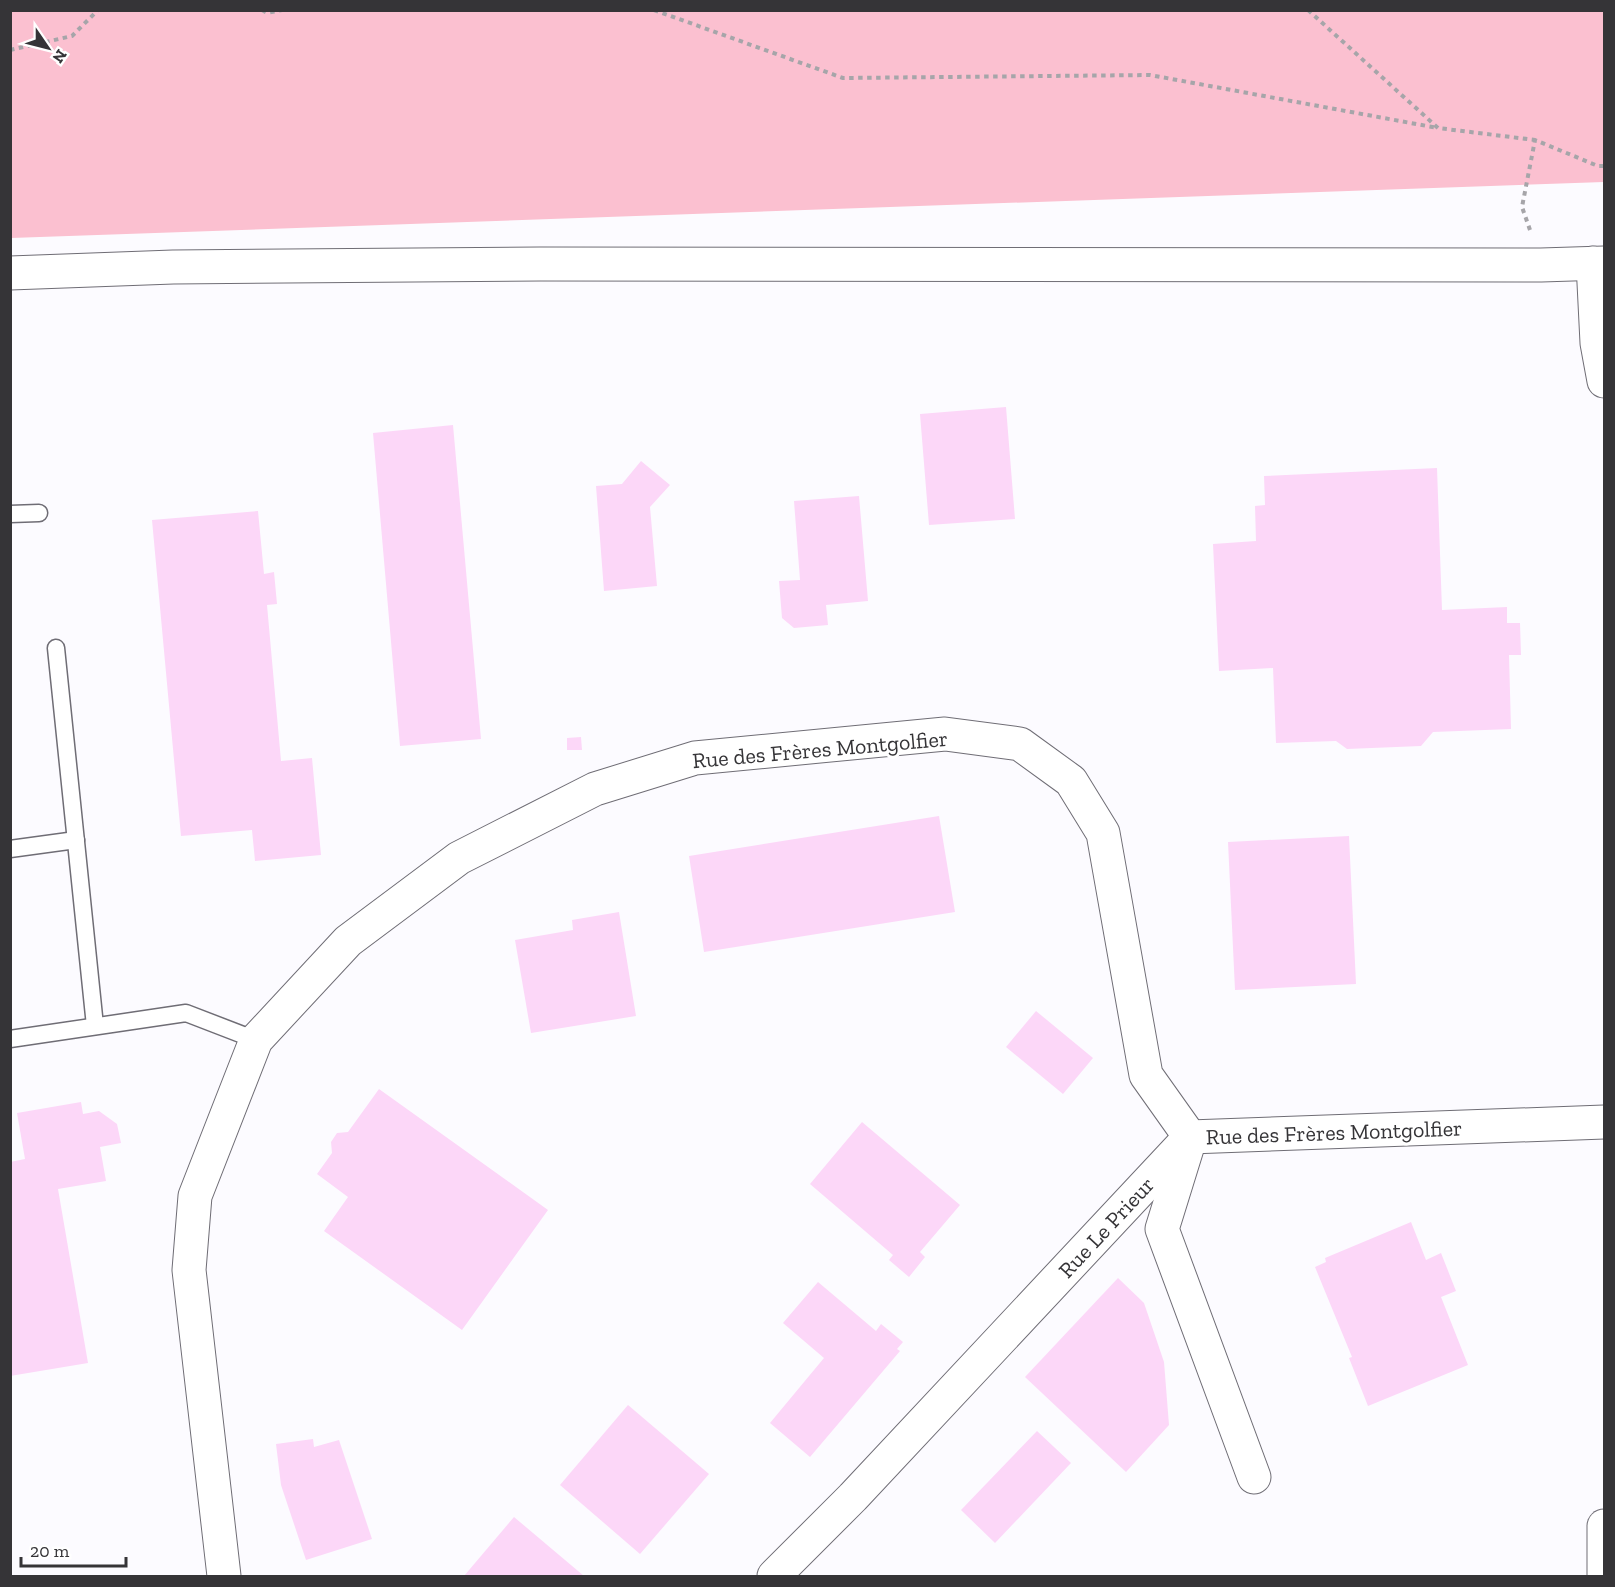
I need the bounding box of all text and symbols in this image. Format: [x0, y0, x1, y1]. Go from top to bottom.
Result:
north arrow [18, 18, 78, 78]
text: N [49, 46, 71, 67]
street label: Rue des Frères Montgolfier [691, 725, 949, 774]
street label: Rue des Frères Montgolfier [1205, 1115, 1463, 1150]
street label: Rue Le Prieur [1053, 1171, 1160, 1284]
scale bar [21, 1530, 126, 1568]
text: 20 m [30, 1540, 70, 1562]

